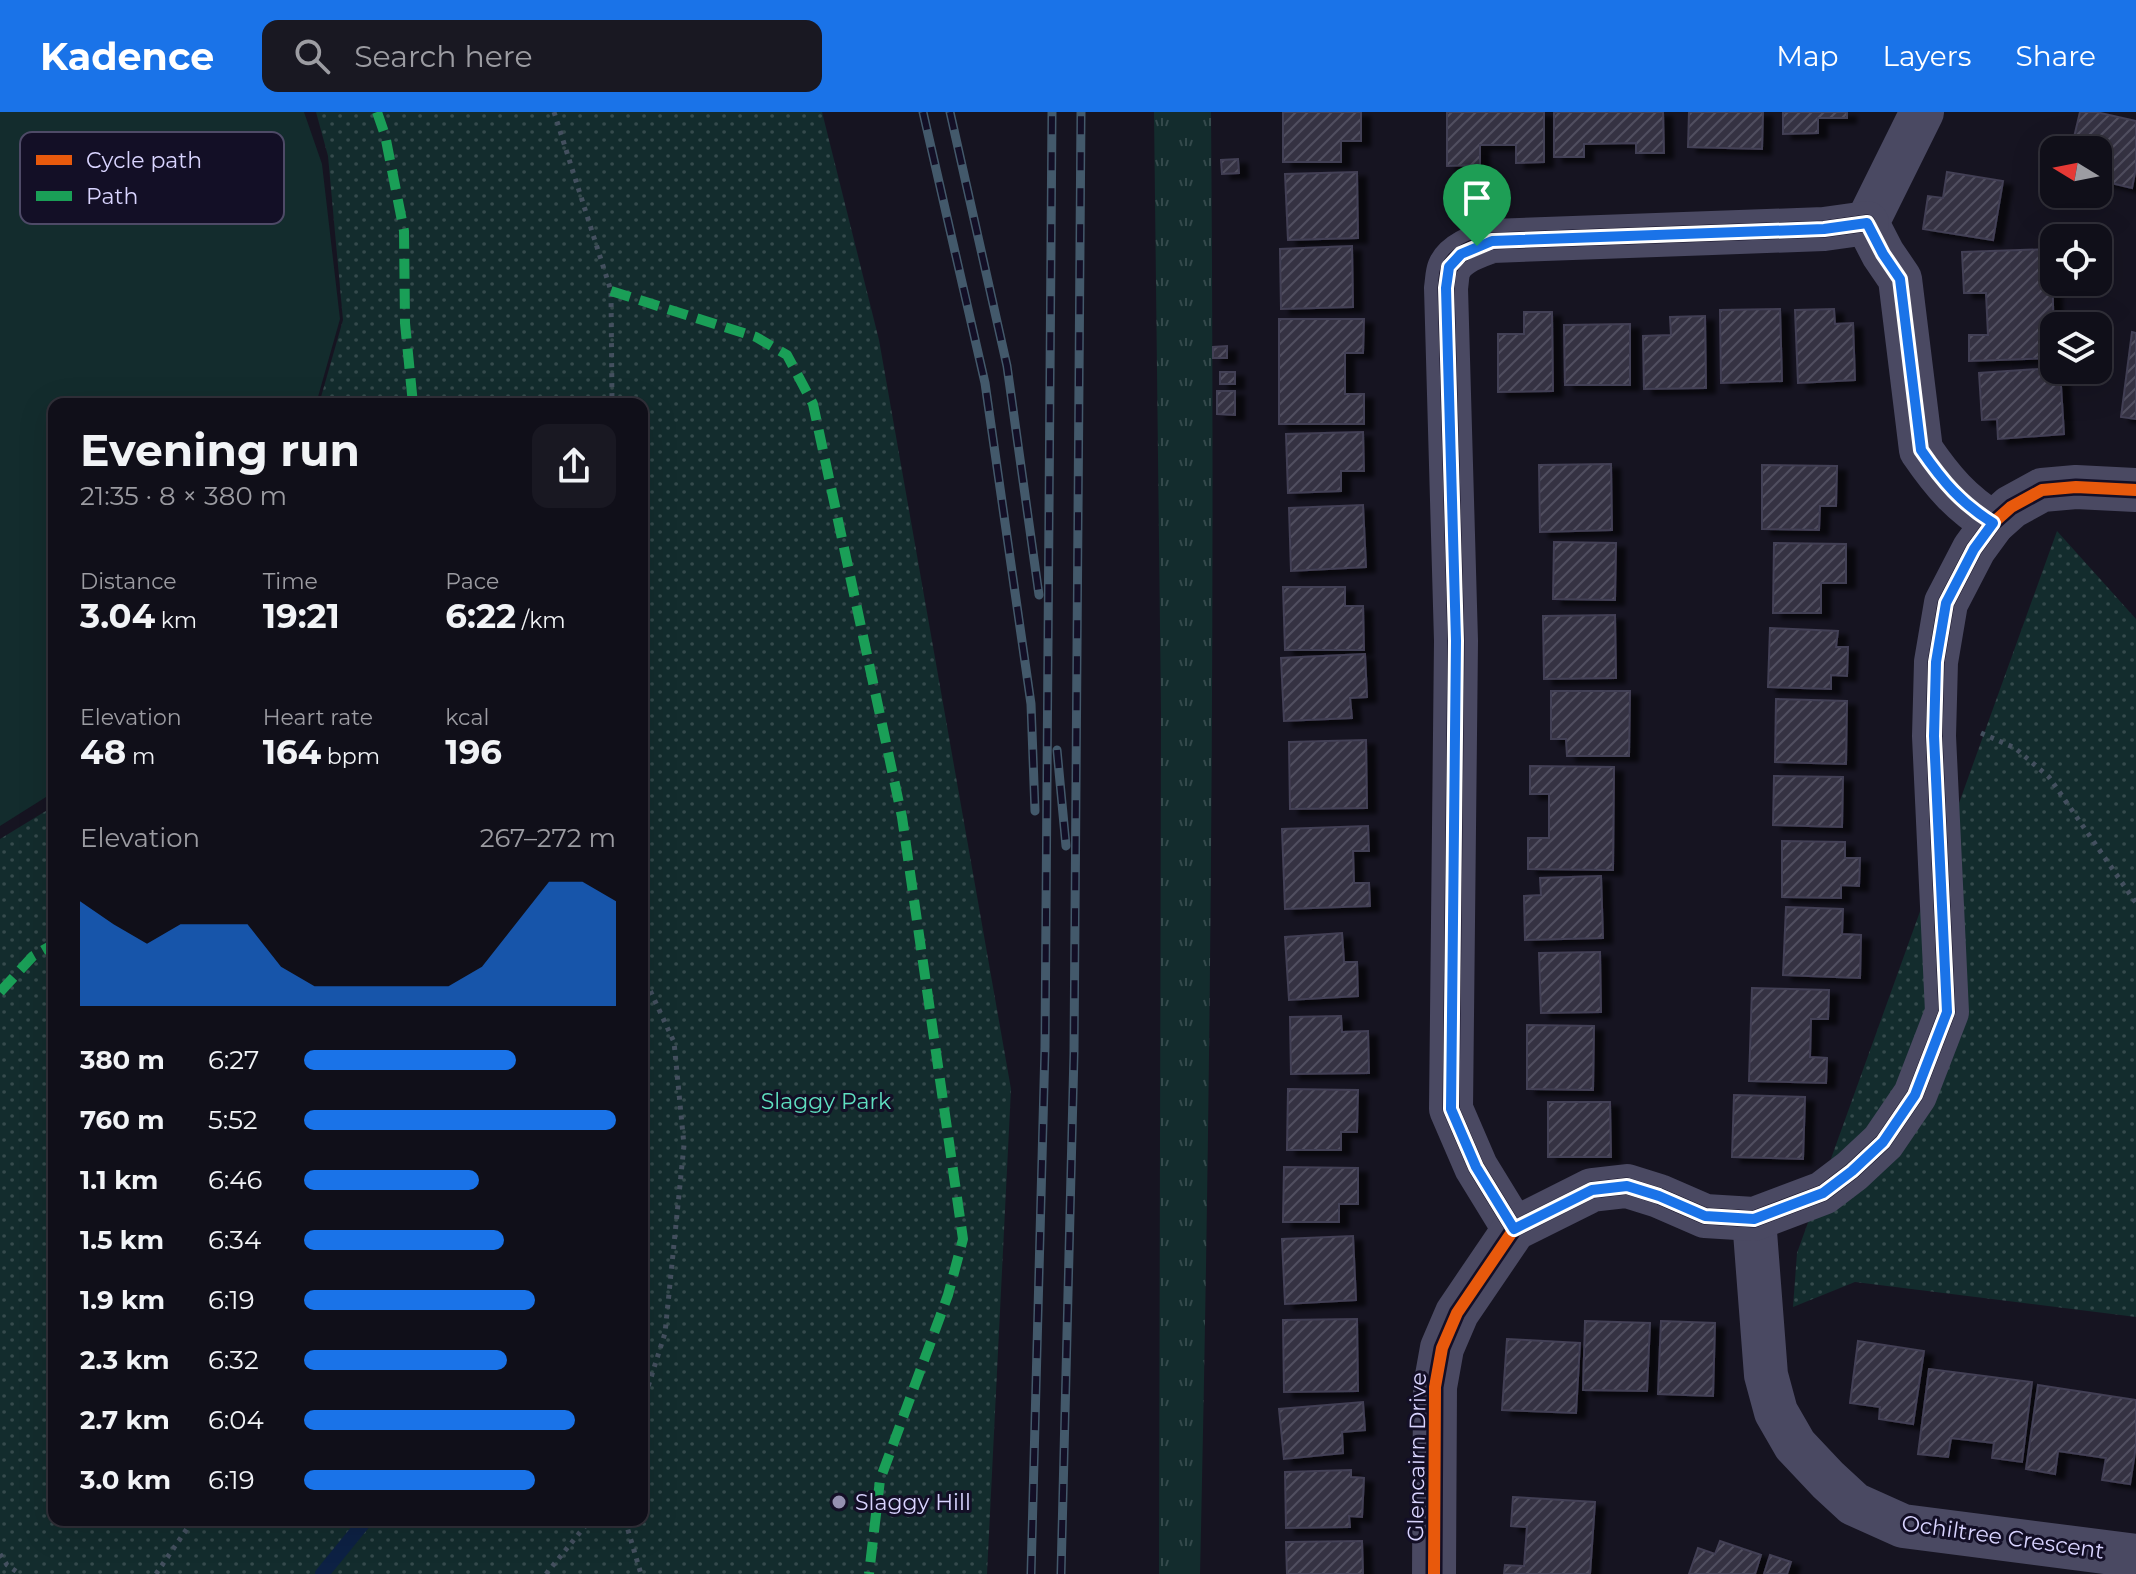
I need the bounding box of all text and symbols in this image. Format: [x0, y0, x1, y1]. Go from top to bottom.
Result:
search box [262, 20, 822, 92]
text: Kadence [40, 33, 214, 80]
icon: search [290, 34, 334, 78]
text: Search here [354, 38, 533, 75]
text: Map [1776, 39, 1839, 73]
text: Layers [1883, 39, 1972, 73]
text: Share [2016, 39, 2096, 73]
legend [20, 132, 284, 224]
north arrow [2040, 136, 2112, 208]
map controls [2040, 136, 2112, 384]
text: Cycle path [86, 147, 202, 174]
pin [1443, 164, 1511, 246]
icon: arrive [1455, 176, 1499, 220]
text: Path [86, 183, 138, 210]
button: locate [2040, 224, 2112, 296]
button: layers [2040, 312, 2112, 384]
text: Evening run [80, 423, 360, 477]
button: share [532, 424, 616, 508]
text: 21:35 · 8 × 380 m [80, 480, 287, 512]
text: Distance [80, 568, 177, 595]
text: Time [263, 568, 318, 595]
text: Pace [445, 568, 499, 595]
text: 3.04 [80, 595, 155, 637]
text: 19:21 [263, 595, 340, 637]
text: 6:22 [445, 595, 516, 637]
text: km [155, 607, 197, 634]
text: /km [516, 607, 566, 634]
text: Elevation [80, 704, 182, 731]
text: Heart rate [263, 704, 373, 731]
text: kcal [445, 704, 489, 731]
text: 48 [80, 731, 126, 773]
text: 164 [263, 731, 321, 773]
text: 196 [445, 731, 502, 773]
text: m [126, 743, 155, 770]
text: bpm [321, 743, 380, 770]
text: Elevation [80, 822, 200, 854]
text: 267–272 m [480, 822, 616, 854]
text: 380 m [80, 1044, 165, 1076]
text: 6:27 [208, 1044, 259, 1076]
park label: Slaggy Park [761, 1088, 892, 1115]
text: 760 m [80, 1104, 164, 1136]
text: 5:52 [208, 1104, 258, 1136]
text: 1.1 km [80, 1164, 158, 1196]
text: 6:46 [208, 1164, 262, 1196]
text: 1.5 km [80, 1224, 164, 1256]
text: 6:34 [208, 1224, 261, 1256]
text: 1.9 km [80, 1284, 165, 1316]
text: 6:19 [208, 1284, 255, 1316]
text: 2.3 km [80, 1344, 170, 1376]
text: 6:32 [208, 1344, 259, 1376]
street label: Glencairn Drive [1402, 1372, 1432, 1542]
text: 2.7 km [80, 1404, 170, 1436]
text: 6:04 [208, 1404, 264, 1436]
text: 3.0 km [80, 1464, 171, 1496]
text: 6:19 [208, 1464, 255, 1496]
place label: Slaggy Hill [855, 1489, 971, 1516]
marker: Slaggy Hill [830, 1493, 848, 1511]
street label: Ochiltree Crescent [1900, 1509, 2106, 1565]

